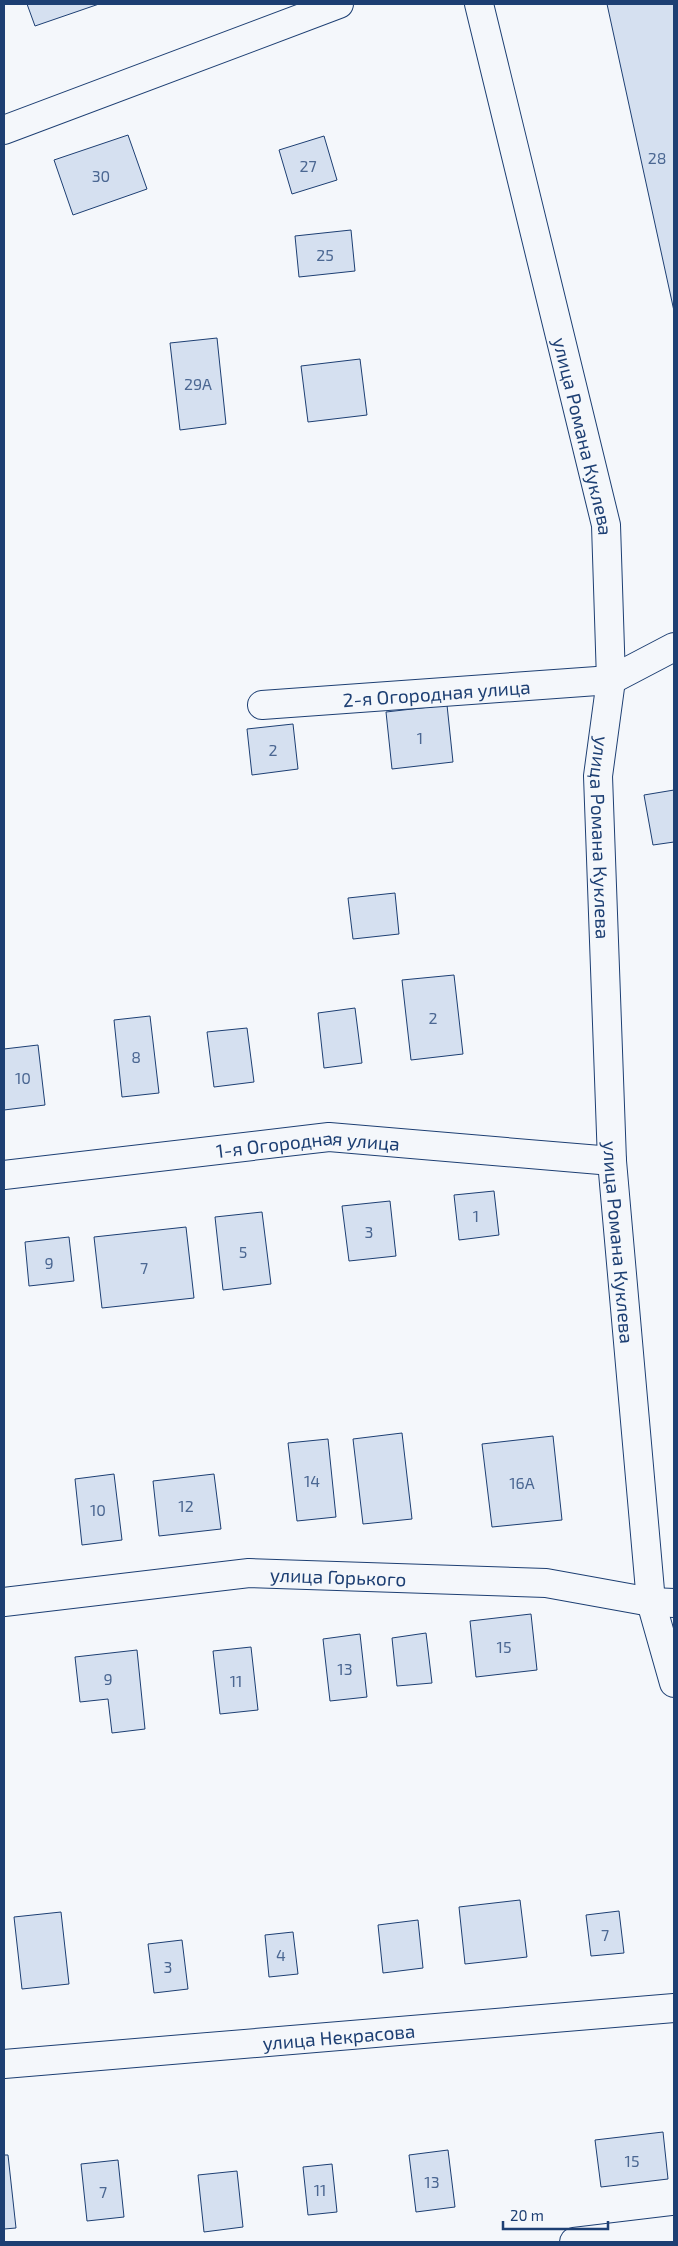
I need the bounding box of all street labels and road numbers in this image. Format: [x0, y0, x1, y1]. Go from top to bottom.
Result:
street label: улица Романа Куклева [548, 335, 618, 536]
street label: 2-я Огородная улица [342, 674, 531, 711]
street label: улица Романа Куклева [586, 735, 615, 940]
street label: 1-я Огородная улица [215, 1125, 401, 1162]
street label: улица Романа Куклева [599, 1140, 640, 1344]
street label: улица Горького [270, 1562, 407, 1590]
street label: улица Некрасова [262, 2018, 416, 2055]

